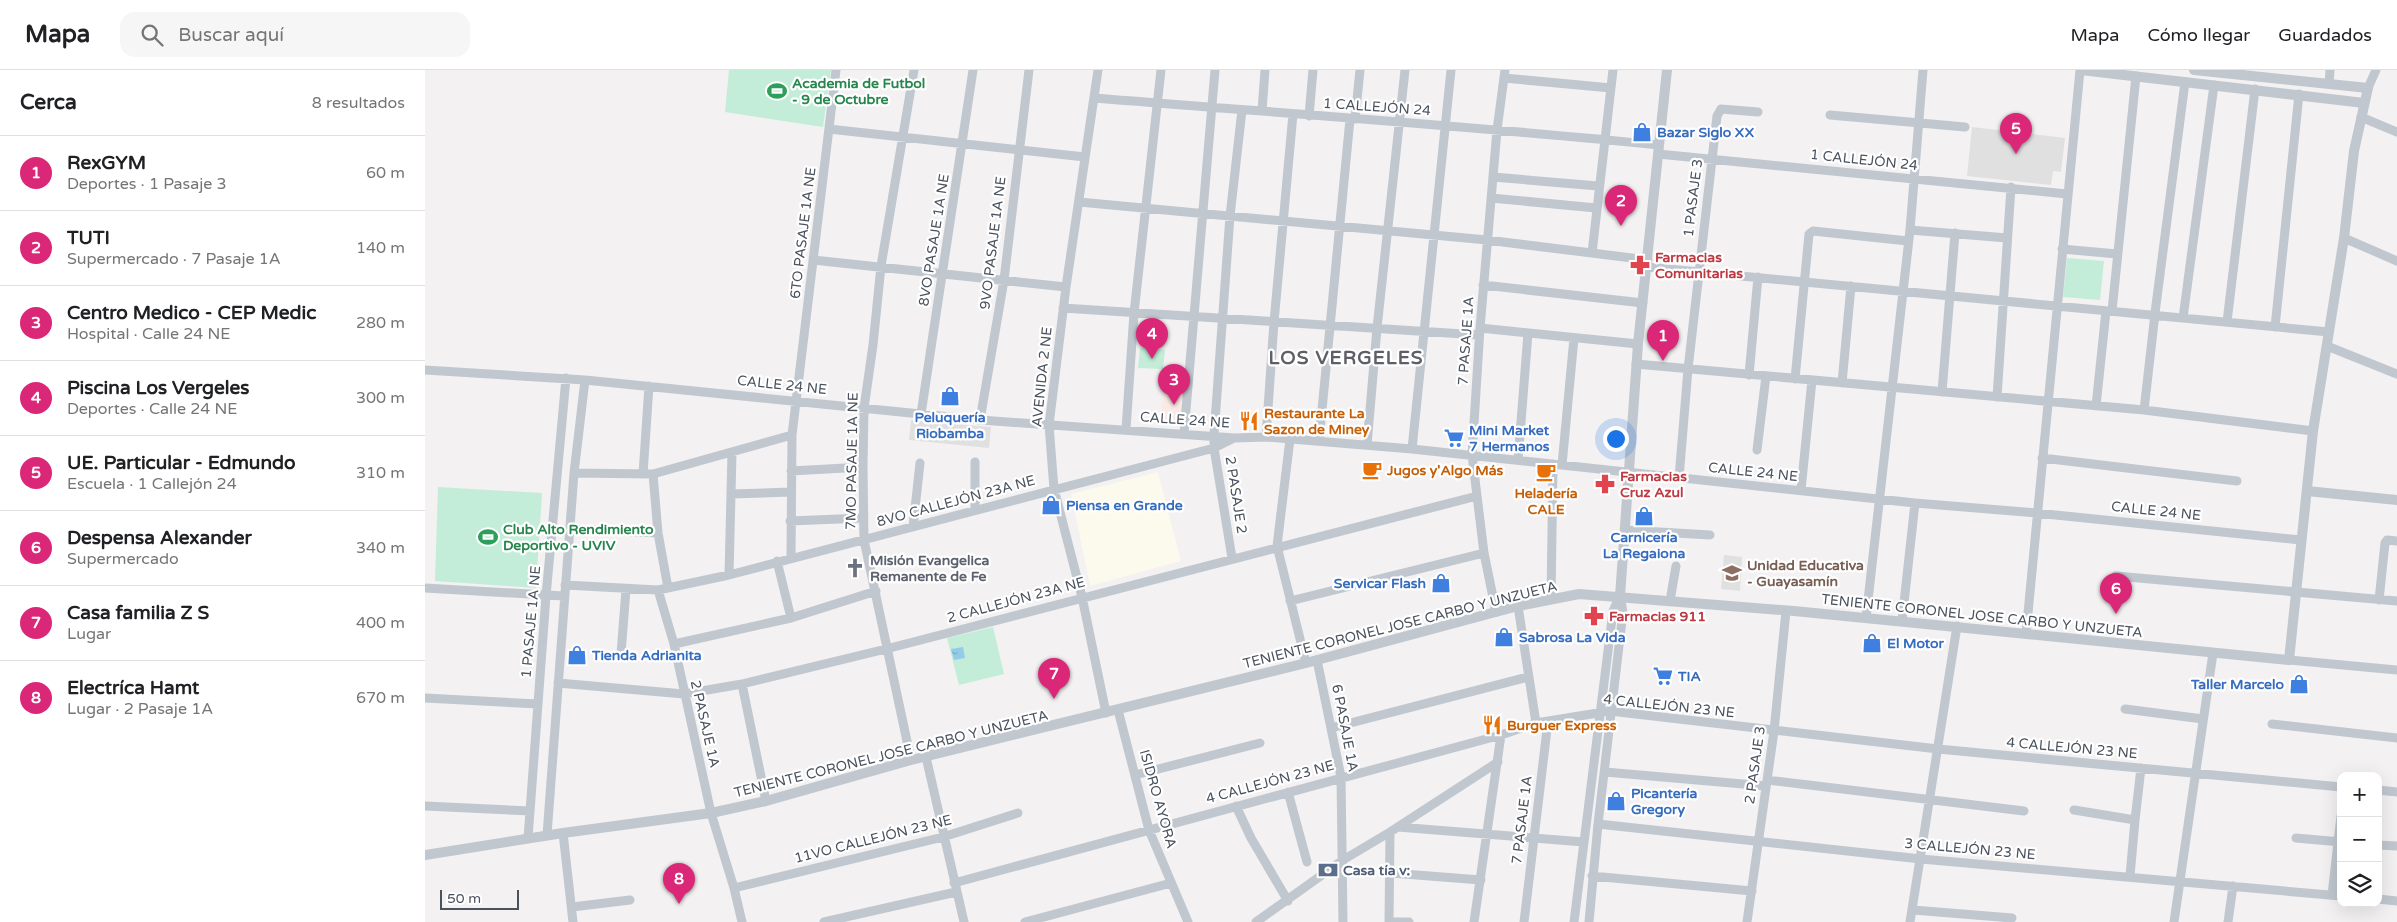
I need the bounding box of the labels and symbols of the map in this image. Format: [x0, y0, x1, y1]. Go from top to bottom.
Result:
place label: Academia de Futbol - 9 de Octubre [792, 75, 925, 108]
sports icon: Academia de Futbol - 9 de Octubre [766, 80, 788, 102]
street label: 1 CALLEJÓN 24 [1323, 95, 1432, 119]
pin: 5 [2000, 113, 2032, 154]
shop icon: Bazar Siglo XX [1631, 121, 1653, 143]
place label: Bazar Siglo XX [1657, 124, 1755, 141]
street label: 1 CALLEJÓN 24 [1809, 146, 1919, 174]
street label: 1 PASAJE 3 [1680, 158, 1706, 238]
street label: 6TO PASAJE 1A NE [786, 166, 820, 300]
street label: 8VO PASAJE 1A NE [915, 173, 953, 307]
street label: 9VO PASAJE 1A NE [976, 176, 1010, 310]
pin: 2 [1605, 185, 1637, 226]
place label: Farmacias Comunitarias [1655, 249, 1743, 282]
pharmacy icon: Farmacias Comunitarias [1629, 254, 1651, 276]
street label: 7 PASAJE 1A [1454, 296, 1478, 386]
pin: 4 [1136, 318, 1168, 359]
pin: 1 [1647, 320, 1679, 361]
street label: AVENIDA 2 NE [1028, 326, 1056, 428]
district label: LOS VERGELES [1268, 347, 1424, 369]
pin: 3 [1158, 364, 1190, 405]
street label: CALLE 24 NE [736, 372, 828, 398]
shop icon: Peluquería Riobamba [939, 385, 961, 407]
street label: 7MO PASAJE 1A NE [842, 392, 862, 530]
place label: Restaurante La Sazon de Miney [1264, 405, 1370, 438]
street label: CALLE 24 NE [1139, 408, 1231, 432]
place label: Peluquería Riobamba [914, 409, 986, 442]
restaurant icon: Restaurante La Sazon de Miney [1238, 410, 1260, 432]
place label: Mini Market 7 Hermanos [1469, 422, 1550, 455]
your location [1603, 426, 1629, 452]
supermarket icon: Mini Market 7 Hermanos [1443, 427, 1465, 449]
street label: 2 PASAJE 2 [1221, 455, 1251, 535]
cafe icon: Jugos y'Algo Más [1361, 459, 1383, 481]
street label: CALLE 24 NE [1707, 459, 1799, 485]
cafe icon: Heladería CALE [1535, 461, 1557, 483]
place label: Jugos y'Algo Más [1386, 462, 1504, 479]
place label: Farmacias Cruz Azul [1620, 468, 1687, 501]
street label: 8VO CALLEJÓN 23A NE [875, 472, 1037, 530]
pharmacy icon: Farmacias Cruz Azul [1594, 473, 1616, 495]
place label: Heladería CALE [1514, 485, 1578, 518]
shop icon: Piensa en Grande [1040, 494, 1062, 516]
place label: Piensa en Grande [1066, 497, 1183, 514]
street label: CALLE 24 NE [2110, 498, 2202, 524]
shop icon: Carnicería La Regaiona [1633, 505, 1655, 527]
place label: Club Alto Rendimiento Deportivo - UVIV [503, 521, 654, 554]
sports icon: Club Alto Rendimiento Deportivo - UVIV [477, 526, 499, 548]
place label: Carnicería La Regaiona [1603, 529, 1685, 562]
place label: Misión Evangelica Remanente de Fe [870, 552, 989, 585]
church icon: Misión Evangelica Remanente de Fe [844, 557, 866, 579]
place label: Unidad Educativa - Guayasamín [1747, 557, 1864, 590]
school or university icon: Unidad Educativa - Guayasamín [1721, 562, 1743, 584]
street label: 1 PASAJE 1A NE [518, 565, 544, 679]
shop icon: Servicar Flash [1430, 572, 1452, 594]
street label: 2 CALLEJÓN 23A NE [945, 573, 1087, 627]
pin: 6 [2100, 573, 2132, 614]
place label: Servicar Flash [1334, 575, 1426, 592]
street label: TENIENTE CORONEL JOSE CARBO Y UNZUETA [1241, 578, 1559, 672]
street label: TENIENTE CORONEL JOSE CARBO Y UNZUETA [1821, 591, 2143, 641]
pharmacy icon: Farmacias 911 [1583, 605, 1605, 627]
place label: Farmacias 911 [1609, 608, 1706, 625]
shop icon: Sabrosa La Vida [1493, 626, 1515, 648]
place label: Sabrosa La Vida [1519, 629, 1626, 646]
shop icon: El Motor [1861, 632, 1883, 654]
place label: El Motor [1887, 635, 1945, 652]
shop icon: Tienda Adrianita [566, 644, 588, 666]
place label: Tienda Adrianita [591, 647, 702, 664]
pin: 7 [1038, 658, 1070, 699]
supermarket icon: TIA [1652, 665, 1674, 687]
place label: TIA [1677, 668, 1702, 685]
shop icon: Taller Marcelo [2288, 673, 2310, 695]
place label: Taller Marcelo [2190, 676, 2284, 693]
street label: 2 PASAJE 1A [687, 679, 723, 769]
street label: 6 PASAJE 1A [1328, 683, 1362, 773]
street label: 4 CALLEJÓN 23 NE [1603, 691, 1736, 721]
street label: TENIENTE CORONEL JOSE CARBO Y UNZUETA [732, 707, 1050, 801]
restaurant icon: Burguer Express [1481, 714, 1503, 736]
place label: Burguer Express [1507, 717, 1617, 734]
street label: 2 PASAJE 3 [1741, 725, 1769, 805]
street label: 4 CALLEJÓN 23 NE [2006, 734, 2138, 762]
street label: ISIDRO AYORA [1136, 748, 1180, 850]
street label: 4 CALLEJÓN 23 NE [1204, 757, 1336, 807]
street label: 7 PASAJE 1A [1508, 775, 1536, 865]
place label: Picantería Gregory [1631, 785, 1697, 818]
shop icon: Picantería Gregory [1605, 790, 1627, 812]
street label: 11VO CALLEJÓN 23 NE [793, 811, 953, 867]
street label: 3 CALLEJÓN 23 NE [1904, 835, 2036, 863]
bank icon: Casa tía v: [1317, 859, 1339, 881]
place label: Casa tía v: [1343, 862, 1410, 879]
pin: 8 [663, 863, 695, 904]
scale bar [440, 887, 519, 910]

